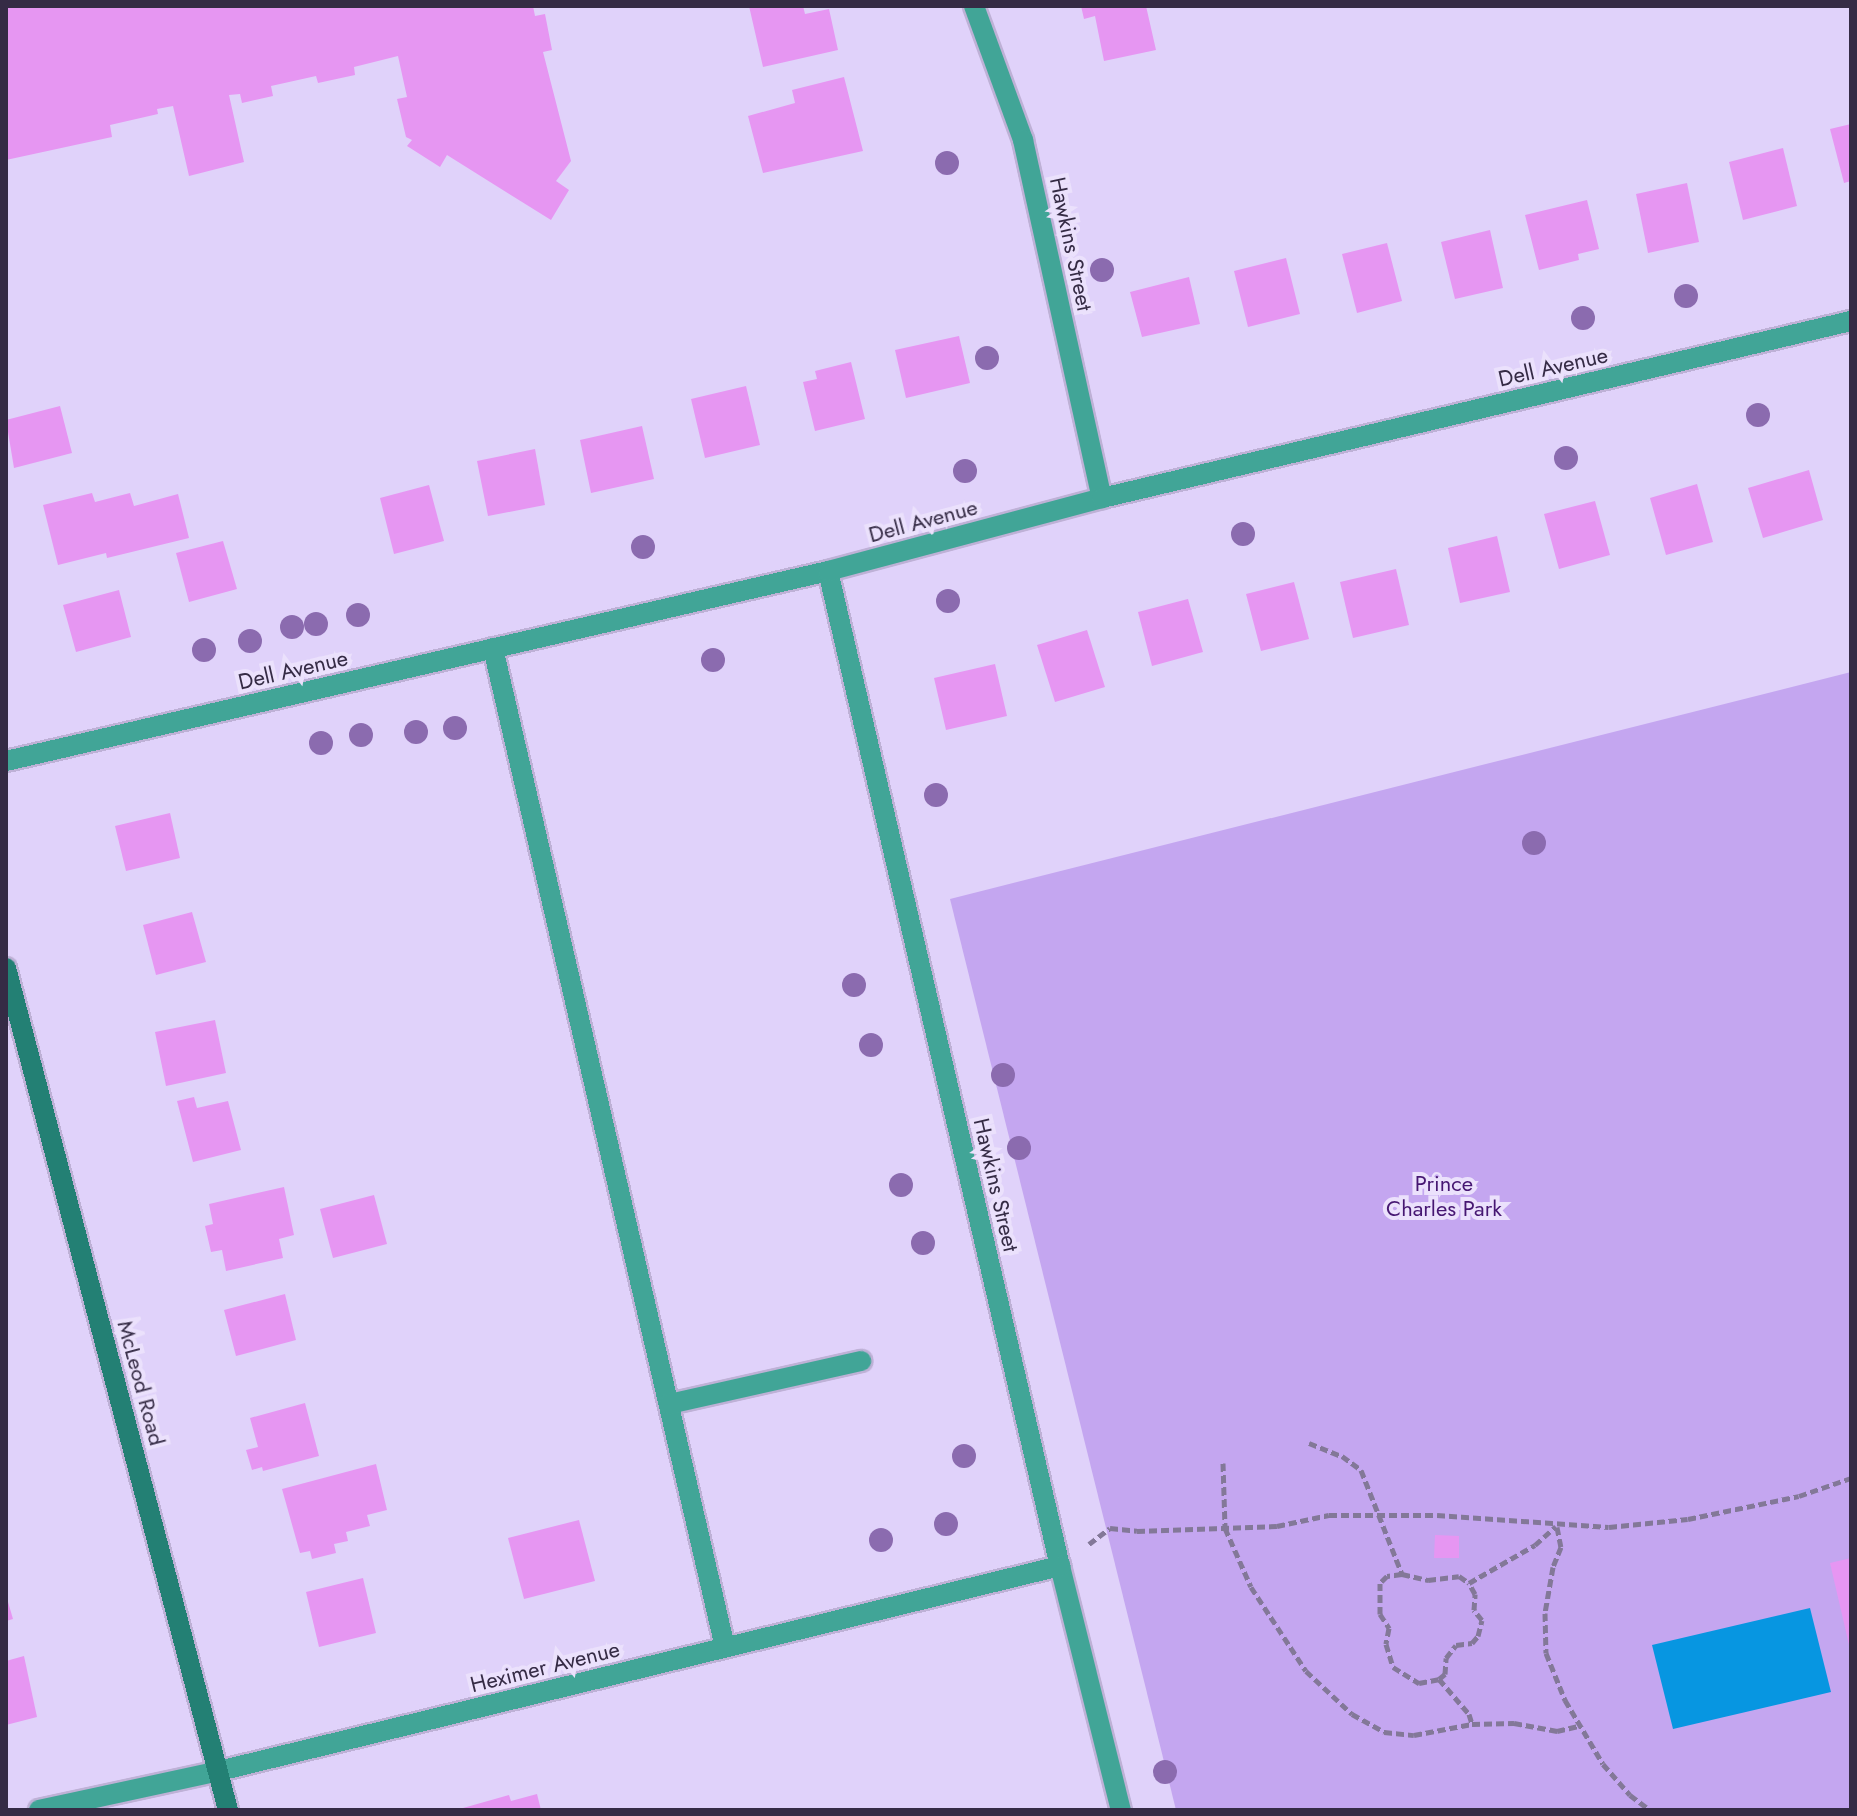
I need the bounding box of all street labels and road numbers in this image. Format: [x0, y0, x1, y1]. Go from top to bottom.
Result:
street label: Hawkins Street [1044, 175, 1098, 313]
street label: Dell Avenue [1496, 342, 1610, 392]
street label: Dell Avenue [866, 494, 980, 548]
street label: Dell Avenue [236, 645, 350, 695]
street label: Hawkins Street [968, 1116, 1024, 1254]
street label: McLeod Road [112, 1318, 170, 1448]
street label: Heximer Avenue [468, 1636, 622, 1698]

